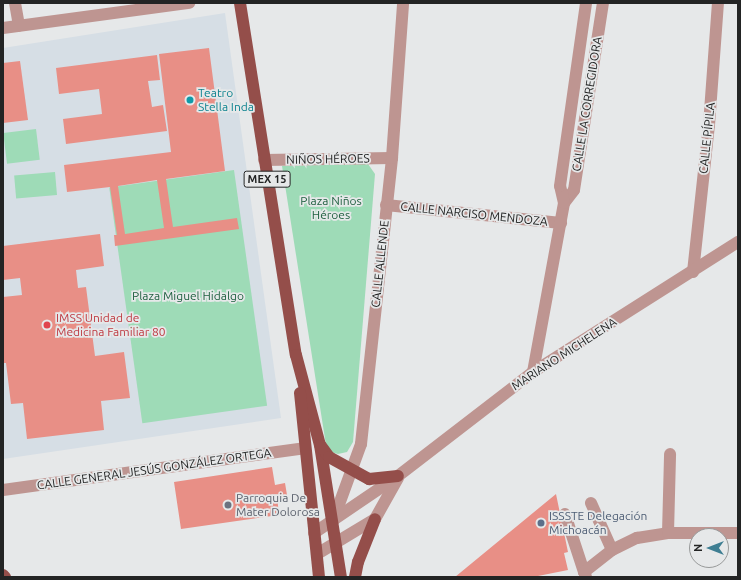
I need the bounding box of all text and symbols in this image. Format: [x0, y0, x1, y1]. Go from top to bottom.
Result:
street label: CALLE LA CORREGIDORA [569, 35, 605, 173]
place label: Teatro Stella Inda [198, 86, 254, 114]
marker: Teatro Stella Inda [185, 95, 195, 105]
street label: CALLE PÍPILA [696, 102, 718, 174]
street label: NIÑOS HÉROES [286, 151, 370, 167]
road number: MEX 15 [243, 170, 291, 188]
park label: Plaza Niños Héroes [300, 194, 362, 222]
street label: CALLE NARCISO MENDOZA [400, 199, 548, 229]
street label: CALLE ALLENDE [368, 220, 392, 308]
park label: Plaza Miguel Hidalgo [132, 289, 244, 303]
place label: IMSS Unidad de Medicina Familiar 80 [56, 311, 166, 339]
street label: MARIANO MICHELENA [509, 315, 619, 393]
marker: IMSS Unidad de Medicina Familiar 80 [41, 319, 53, 331]
street label: CALLE GENERAL JESÚS GONZÁLEZ ORTEGA [36, 445, 272, 493]
place label: Parroquia De Mater Dolorosa [236, 491, 320, 519]
marker: Parroquia De Mater Dolorosa [223, 500, 233, 510]
place label: ISSSTE Delegación Michoacán [549, 509, 647, 537]
marker: ISSSTE Delegación Michoacán [536, 518, 546, 528]
north arrow [689, 528, 729, 568]
text: N [692, 544, 704, 552]

